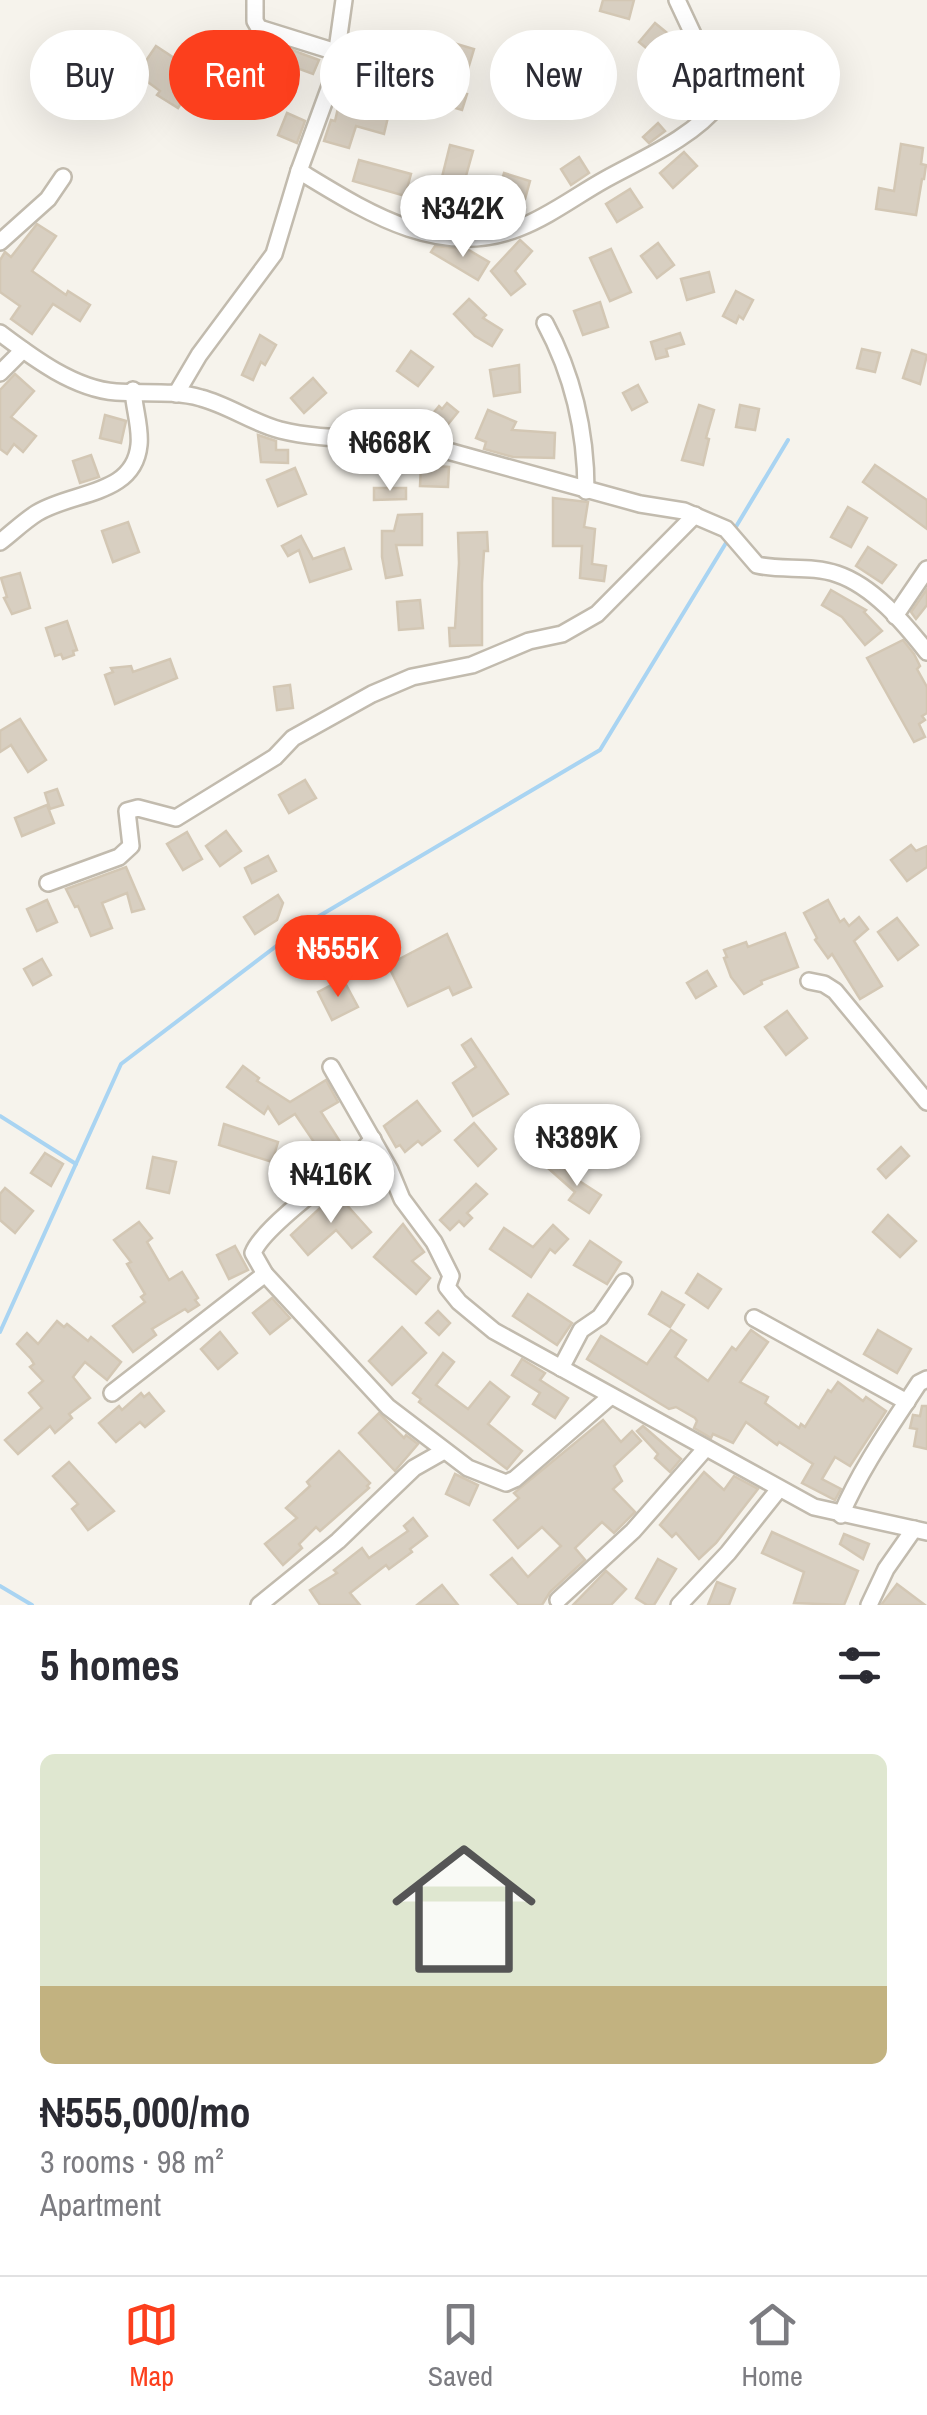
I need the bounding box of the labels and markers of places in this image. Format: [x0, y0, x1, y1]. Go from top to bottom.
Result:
pin: ₦342K [393, 175, 533, 260]
pin: ₦668K [320, 409, 460, 494]
pin: ₦555K [268, 915, 408, 1000]
pin: ₦389K [507, 1104, 647, 1189]
pin: ₦416K [261, 1141, 401, 1226]

